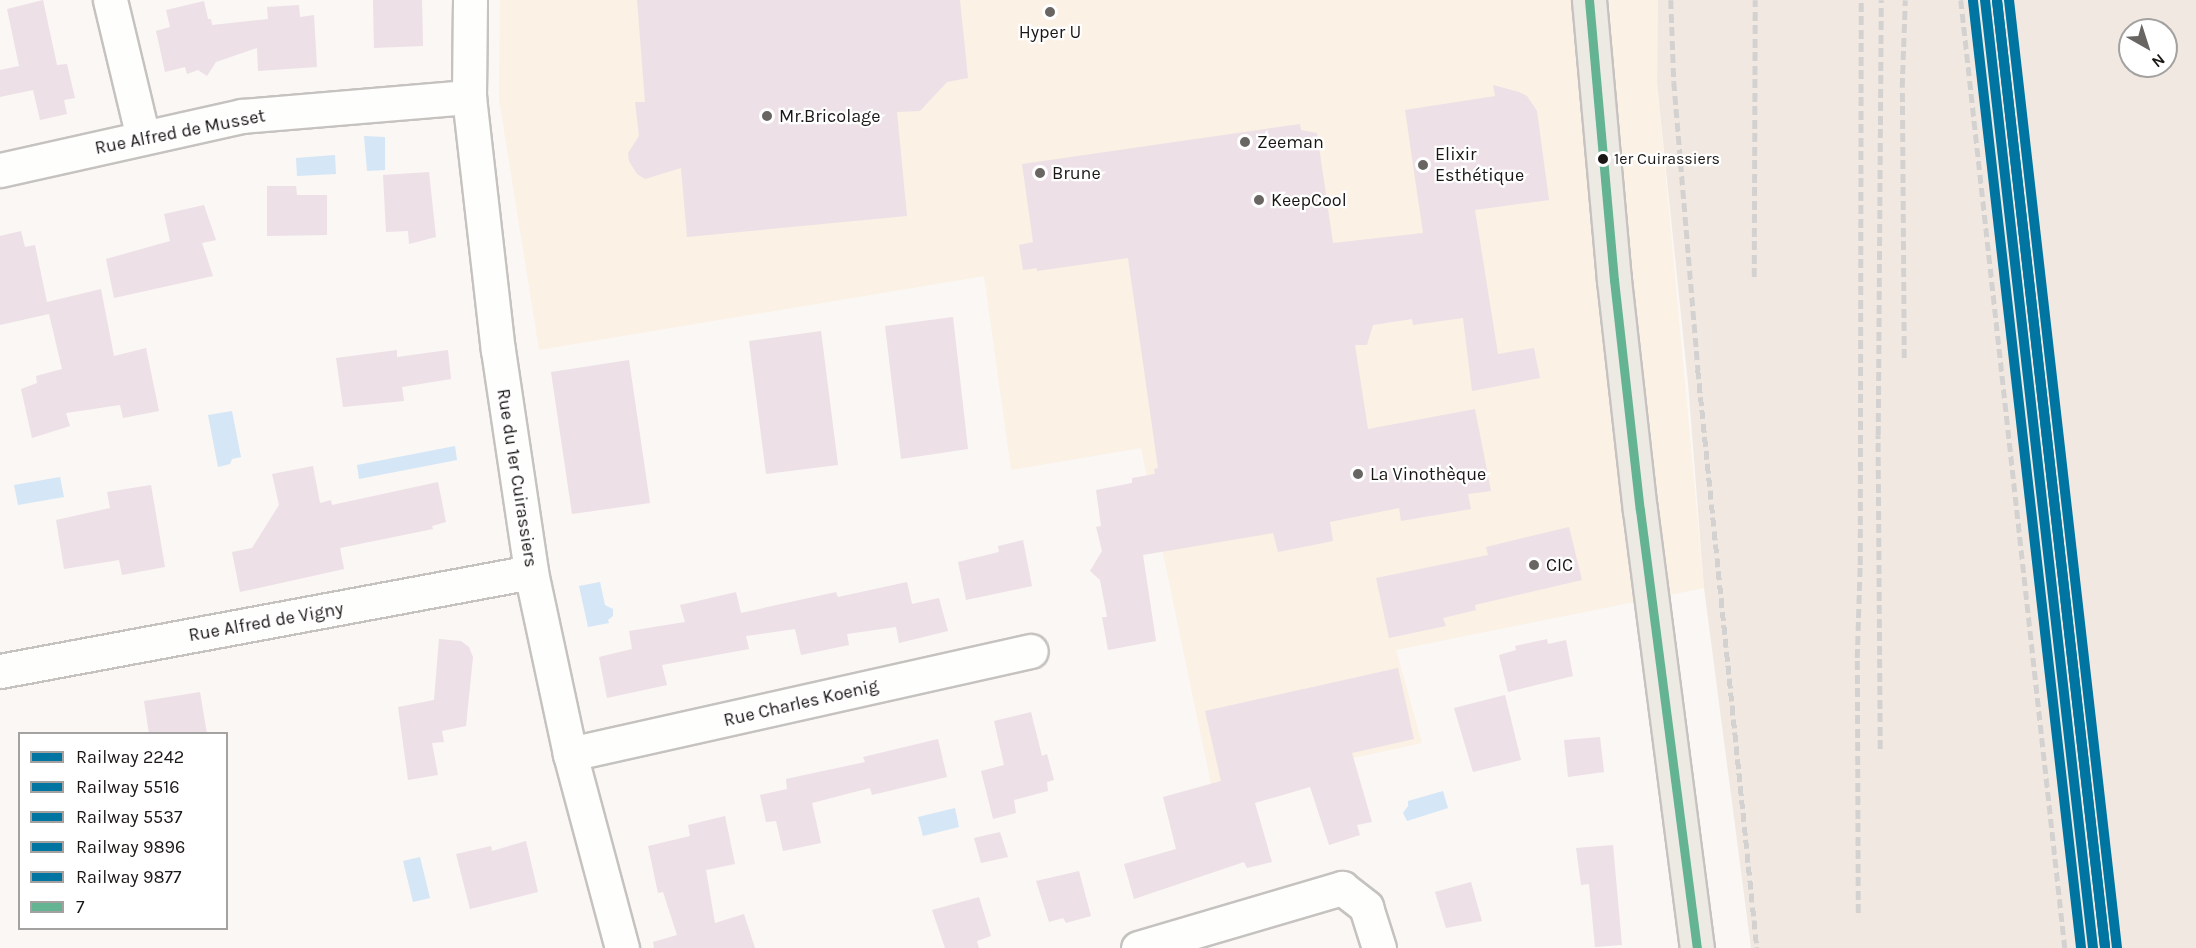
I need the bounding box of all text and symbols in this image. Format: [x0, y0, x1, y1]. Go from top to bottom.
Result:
marker: Hyper U [1043, 5, 1057, 19]
north arrow [2118, 18, 2178, 78]
place label: Hyper U [1019, 21, 1081, 43]
text: N [2148, 50, 2169, 72]
street label: Rue Alfred de Musset [93, 105, 267, 159]
place label: Mr.Bricolage [779, 105, 881, 127]
marker: Mr.Bricolage [760, 109, 774, 123]
place label: Zeeman [1257, 131, 1324, 153]
marker: Zeeman [1238, 135, 1252, 149]
place label: Elixir Esthétique [1435, 144, 1524, 186]
place label: 1er Cuirassiers [1614, 149, 1720, 169]
marker: 1er Cuirassiers [1597, 153, 1609, 165]
marker: Elixir Esthétique [1416, 158, 1430, 172]
place label: Brune [1052, 162, 1101, 184]
marker: Brune [1033, 166, 1047, 180]
place label: KeepCool [1271, 189, 1347, 211]
marker: KeepCool [1252, 193, 1266, 207]
street label: Rue du 1er Cuirassiers [492, 387, 542, 569]
place label: La Vinothèque [1370, 463, 1486, 485]
marker: La Vinothèque [1351, 467, 1365, 481]
place label: CIC [1546, 554, 1573, 576]
marker: CIC [1527, 558, 1541, 572]
street label: Rue Alfred de Vigny [187, 598, 345, 646]
street label: Rue Charles Koenig [722, 675, 880, 731]
legend [18, 732, 228, 930]
text: Railway 2242 [76, 746, 184, 768]
text: Railway 5516 [76, 776, 180, 798]
text: Railway 5537 [76, 806, 182, 828]
text: Railway 9896 [76, 836, 185, 858]
text: Railway 9877 [76, 866, 181, 888]
text: 7 [76, 896, 84, 918]

